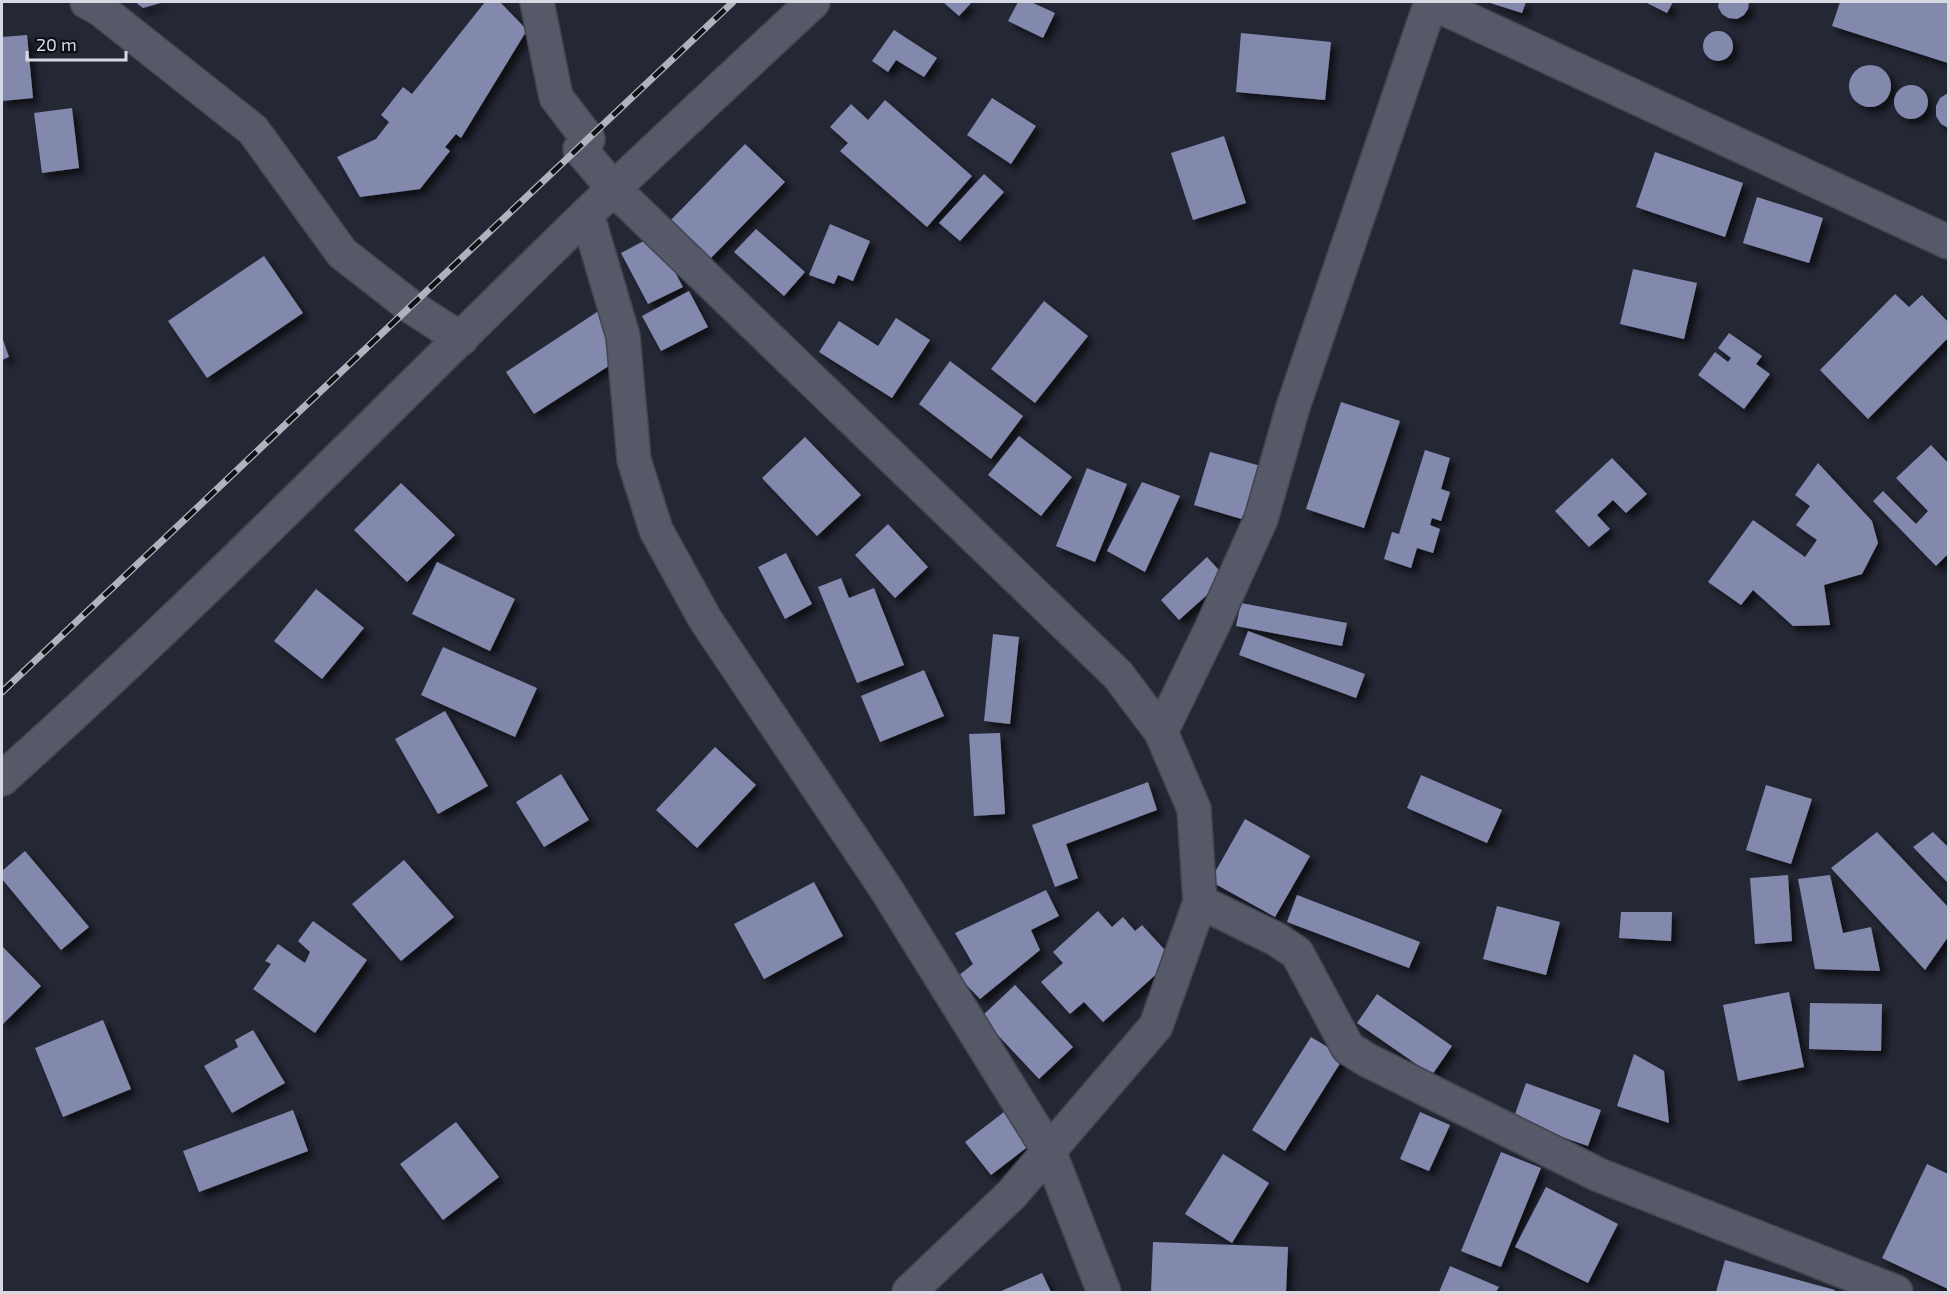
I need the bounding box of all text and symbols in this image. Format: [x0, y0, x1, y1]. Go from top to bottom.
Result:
scale bar [27, 24, 126, 62]
text: 20 m [36, 33, 77, 55]

